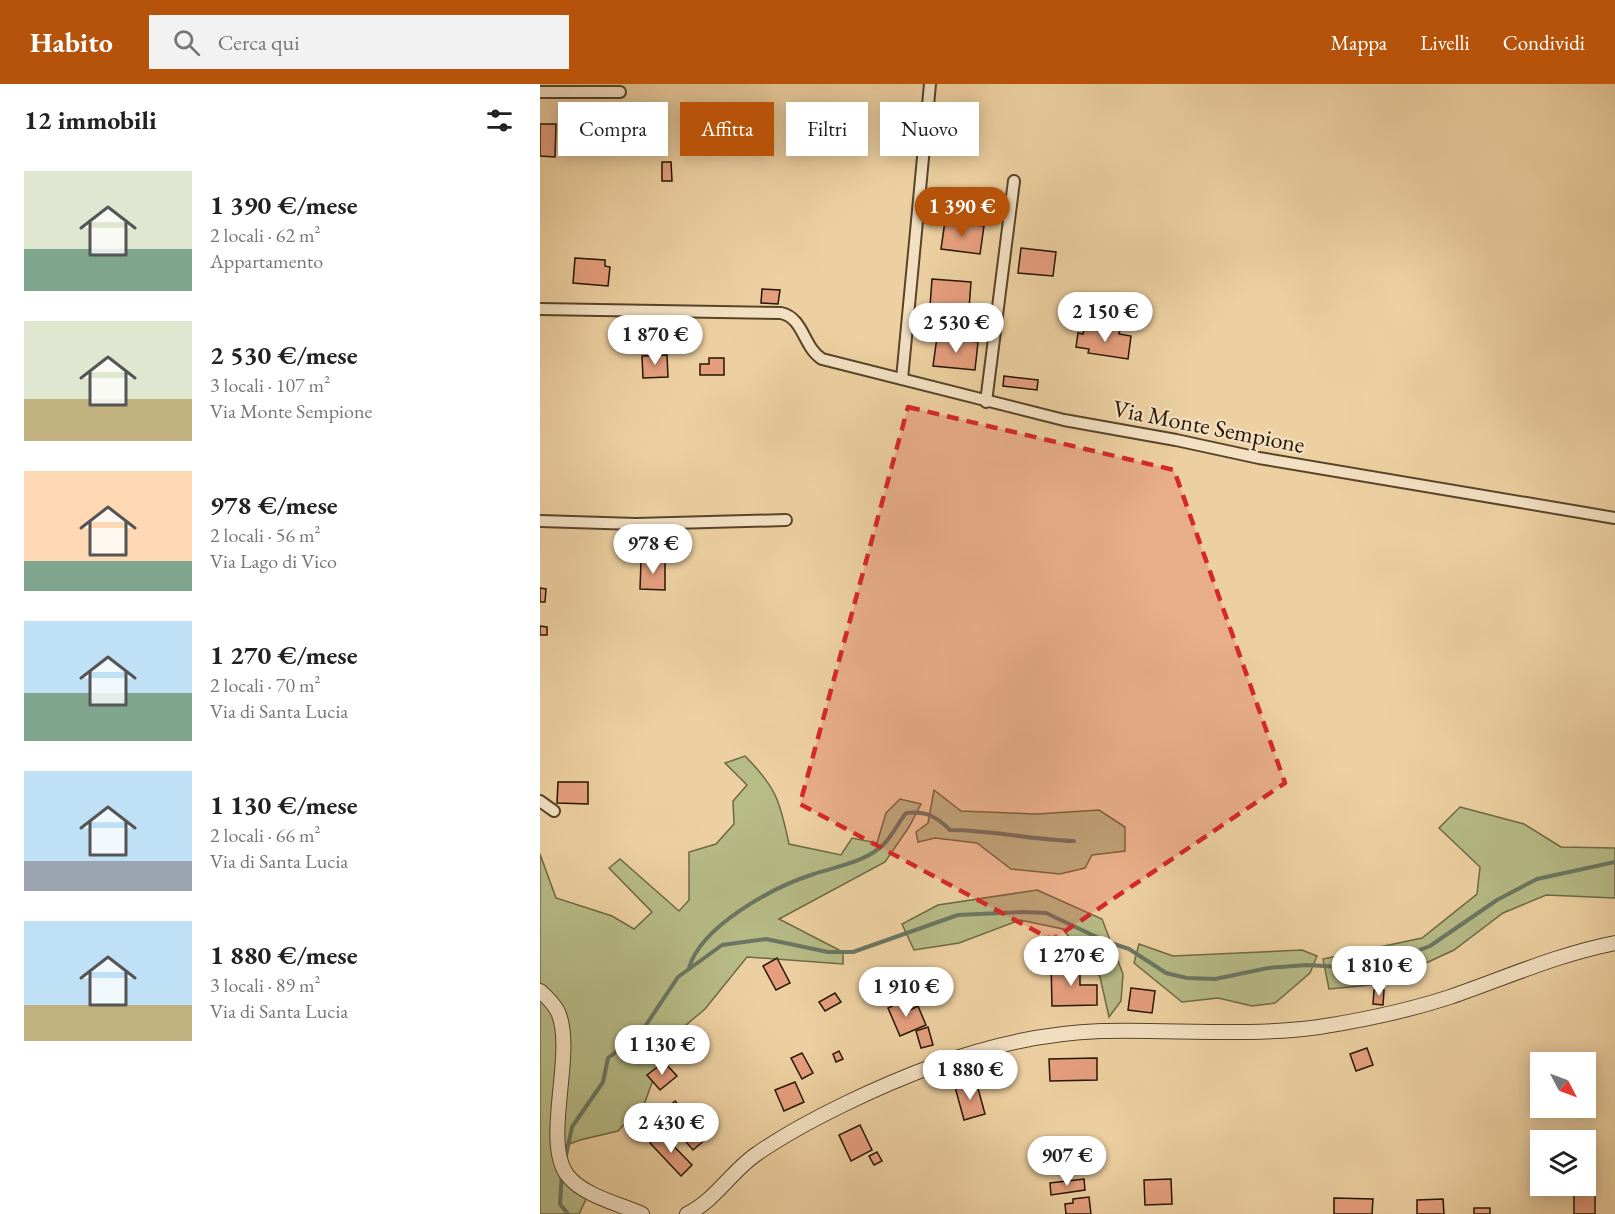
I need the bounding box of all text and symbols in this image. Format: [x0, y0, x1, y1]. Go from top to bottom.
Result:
search box [149, 15, 569, 69]
text: Habito [30, 24, 113, 60]
icon: search [170, 26, 203, 59]
text: Cerca qui [218, 28, 300, 57]
text: Mappa [1331, 29, 1387, 56]
text: Livelli [1420, 29, 1470, 56]
text: Condividi [1503, 29, 1585, 56]
chip: Compra [558, 102, 668, 156]
chip: Affitta [680, 102, 774, 156]
chip: Filtri [786, 102, 868, 156]
chip: Nuovo [880, 102, 979, 156]
text: 12 immobili [24, 103, 157, 137]
icon: filters [483, 104, 516, 137]
pin: 1 390 € [907, 187, 1017, 238]
text: 1 390 €/mese [210, 188, 358, 222]
text: 1 390 € [929, 193, 995, 219]
icon: home [72, 195, 144, 267]
text: 2 locali · 62 m² [210, 222, 321, 248]
text: Appartamento [210, 248, 323, 274]
pin: 2 150 € [1050, 292, 1160, 343]
text: 2 150 € [1072, 298, 1138, 324]
pin: 2 530 € [901, 303, 1011, 354]
text: 2 530 € [923, 309, 989, 335]
pin: 1 870 € [600, 315, 710, 366]
text: 1 870 € [622, 321, 688, 347]
text: 2 530 €/mese [210, 338, 358, 372]
icon: home [72, 345, 144, 417]
text: 3 locali · 107 m² [210, 372, 330, 398]
street label: Via Monte Sempione [1110, 392, 1308, 460]
text: Via Monte Sempione [210, 398, 372, 424]
text: 978 €/mese [210, 488, 338, 522]
icon: home [72, 495, 144, 567]
text: 2 locali · 56 m² [210, 522, 321, 548]
pin: 978 € [611, 524, 695, 575]
text: 978 € [627, 530, 679, 556]
text: Via Lago di Vico [210, 548, 337, 574]
text: 1 270 €/mese [210, 638, 358, 672]
icon: home [72, 645, 144, 717]
text: 2 locali · 70 m² [210, 672, 321, 698]
text: Via di Santa Lucia [210, 698, 348, 724]
text: 1 130 €/mese [210, 788, 358, 822]
icon: home [72, 795, 144, 867]
text: 2 locali · 66 m² [210, 822, 321, 848]
text: Via di Santa Lucia [210, 848, 348, 874]
pin: 1 270 € [1016, 936, 1126, 987]
text: 1 880 €/mese [210, 938, 358, 972]
text: 1 270 € [1038, 942, 1104, 968]
icon: home [72, 945, 144, 1017]
pin: 1 810 € [1324, 946, 1434, 997]
text: 1 810 € [1346, 952, 1412, 978]
pin: 1 910 € [851, 967, 961, 1018]
text: 3 locali · 89 m² [210, 972, 321, 998]
text: 1 910 € [873, 973, 939, 999]
text: Via di Santa Lucia [210, 998, 348, 1024]
pin: 1 130 € [607, 1025, 717, 1076]
text: 1 130 € [629, 1031, 695, 1057]
pin: 1 880 € [915, 1050, 1025, 1101]
north arrow [1530, 1052, 1596, 1118]
map controls [1530, 1052, 1596, 1196]
text: 1 880 € [937, 1056, 1003, 1082]
pin: 2 430 € [616, 1103, 726, 1154]
text: 2 430 € [638, 1109, 704, 1135]
button: layers [1530, 1130, 1596, 1196]
pin: 907 € [1025, 1136, 1109, 1187]
text: 907 € [1041, 1142, 1093, 1168]

